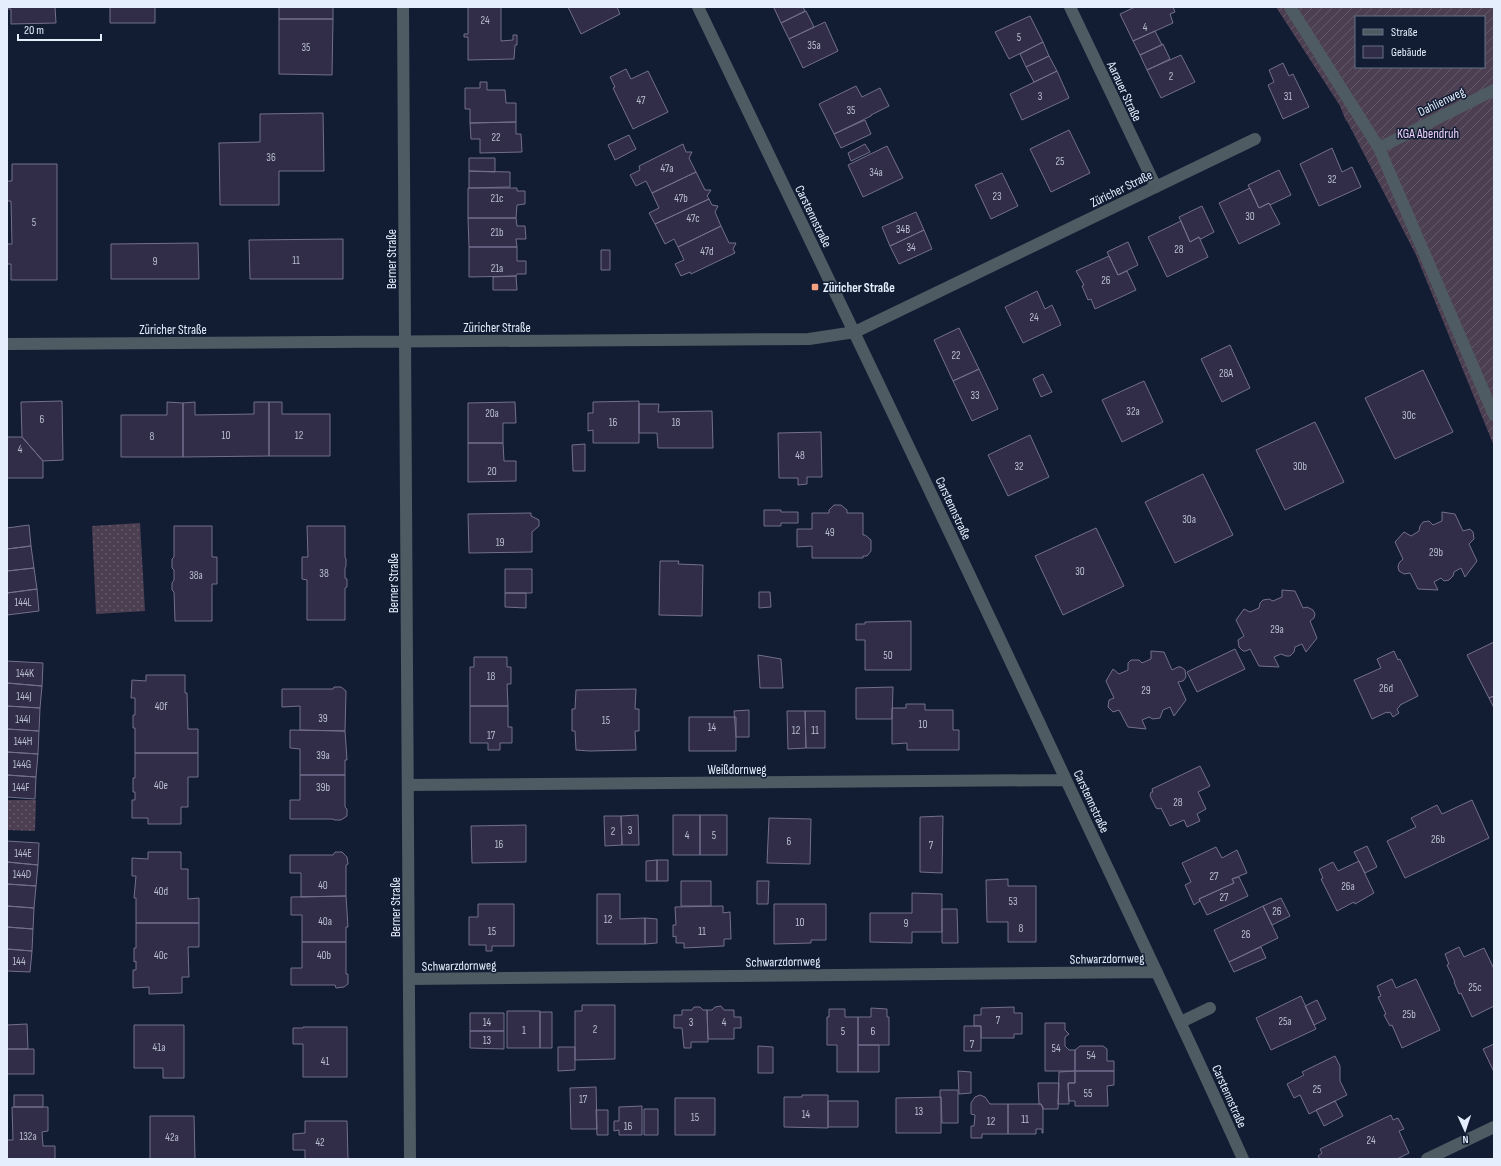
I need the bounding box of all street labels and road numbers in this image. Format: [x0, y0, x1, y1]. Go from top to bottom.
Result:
street label: Aarauer Straße [1103, 58, 1145, 124]
street label: Dahlienweg [1415, 84, 1468, 120]
street label: Züricher Straße [1088, 167, 1155, 211]
street label: Carstennstraße [791, 183, 835, 250]
street label: Berner Straße [384, 229, 400, 289]
street label: Züricher Straße [463, 320, 531, 336]
street label: Züricher Straße [139, 322, 207, 338]
street label: Carstennstraße [932, 475, 975, 542]
street label: Berner Straße [386, 553, 402, 613]
street label: Weißdornweg [707, 762, 767, 778]
street label: Carstennstraße [1070, 768, 1113, 835]
street label: Berner Straße [388, 877, 404, 937]
street label: Schwarzdornweg [1070, 950, 1144, 968]
street label: Schwarzdornweg [746, 953, 820, 971]
street label: Schwarzdornweg [422, 957, 496, 975]
street label: Carstennstraße [1208, 1062, 1250, 1130]

